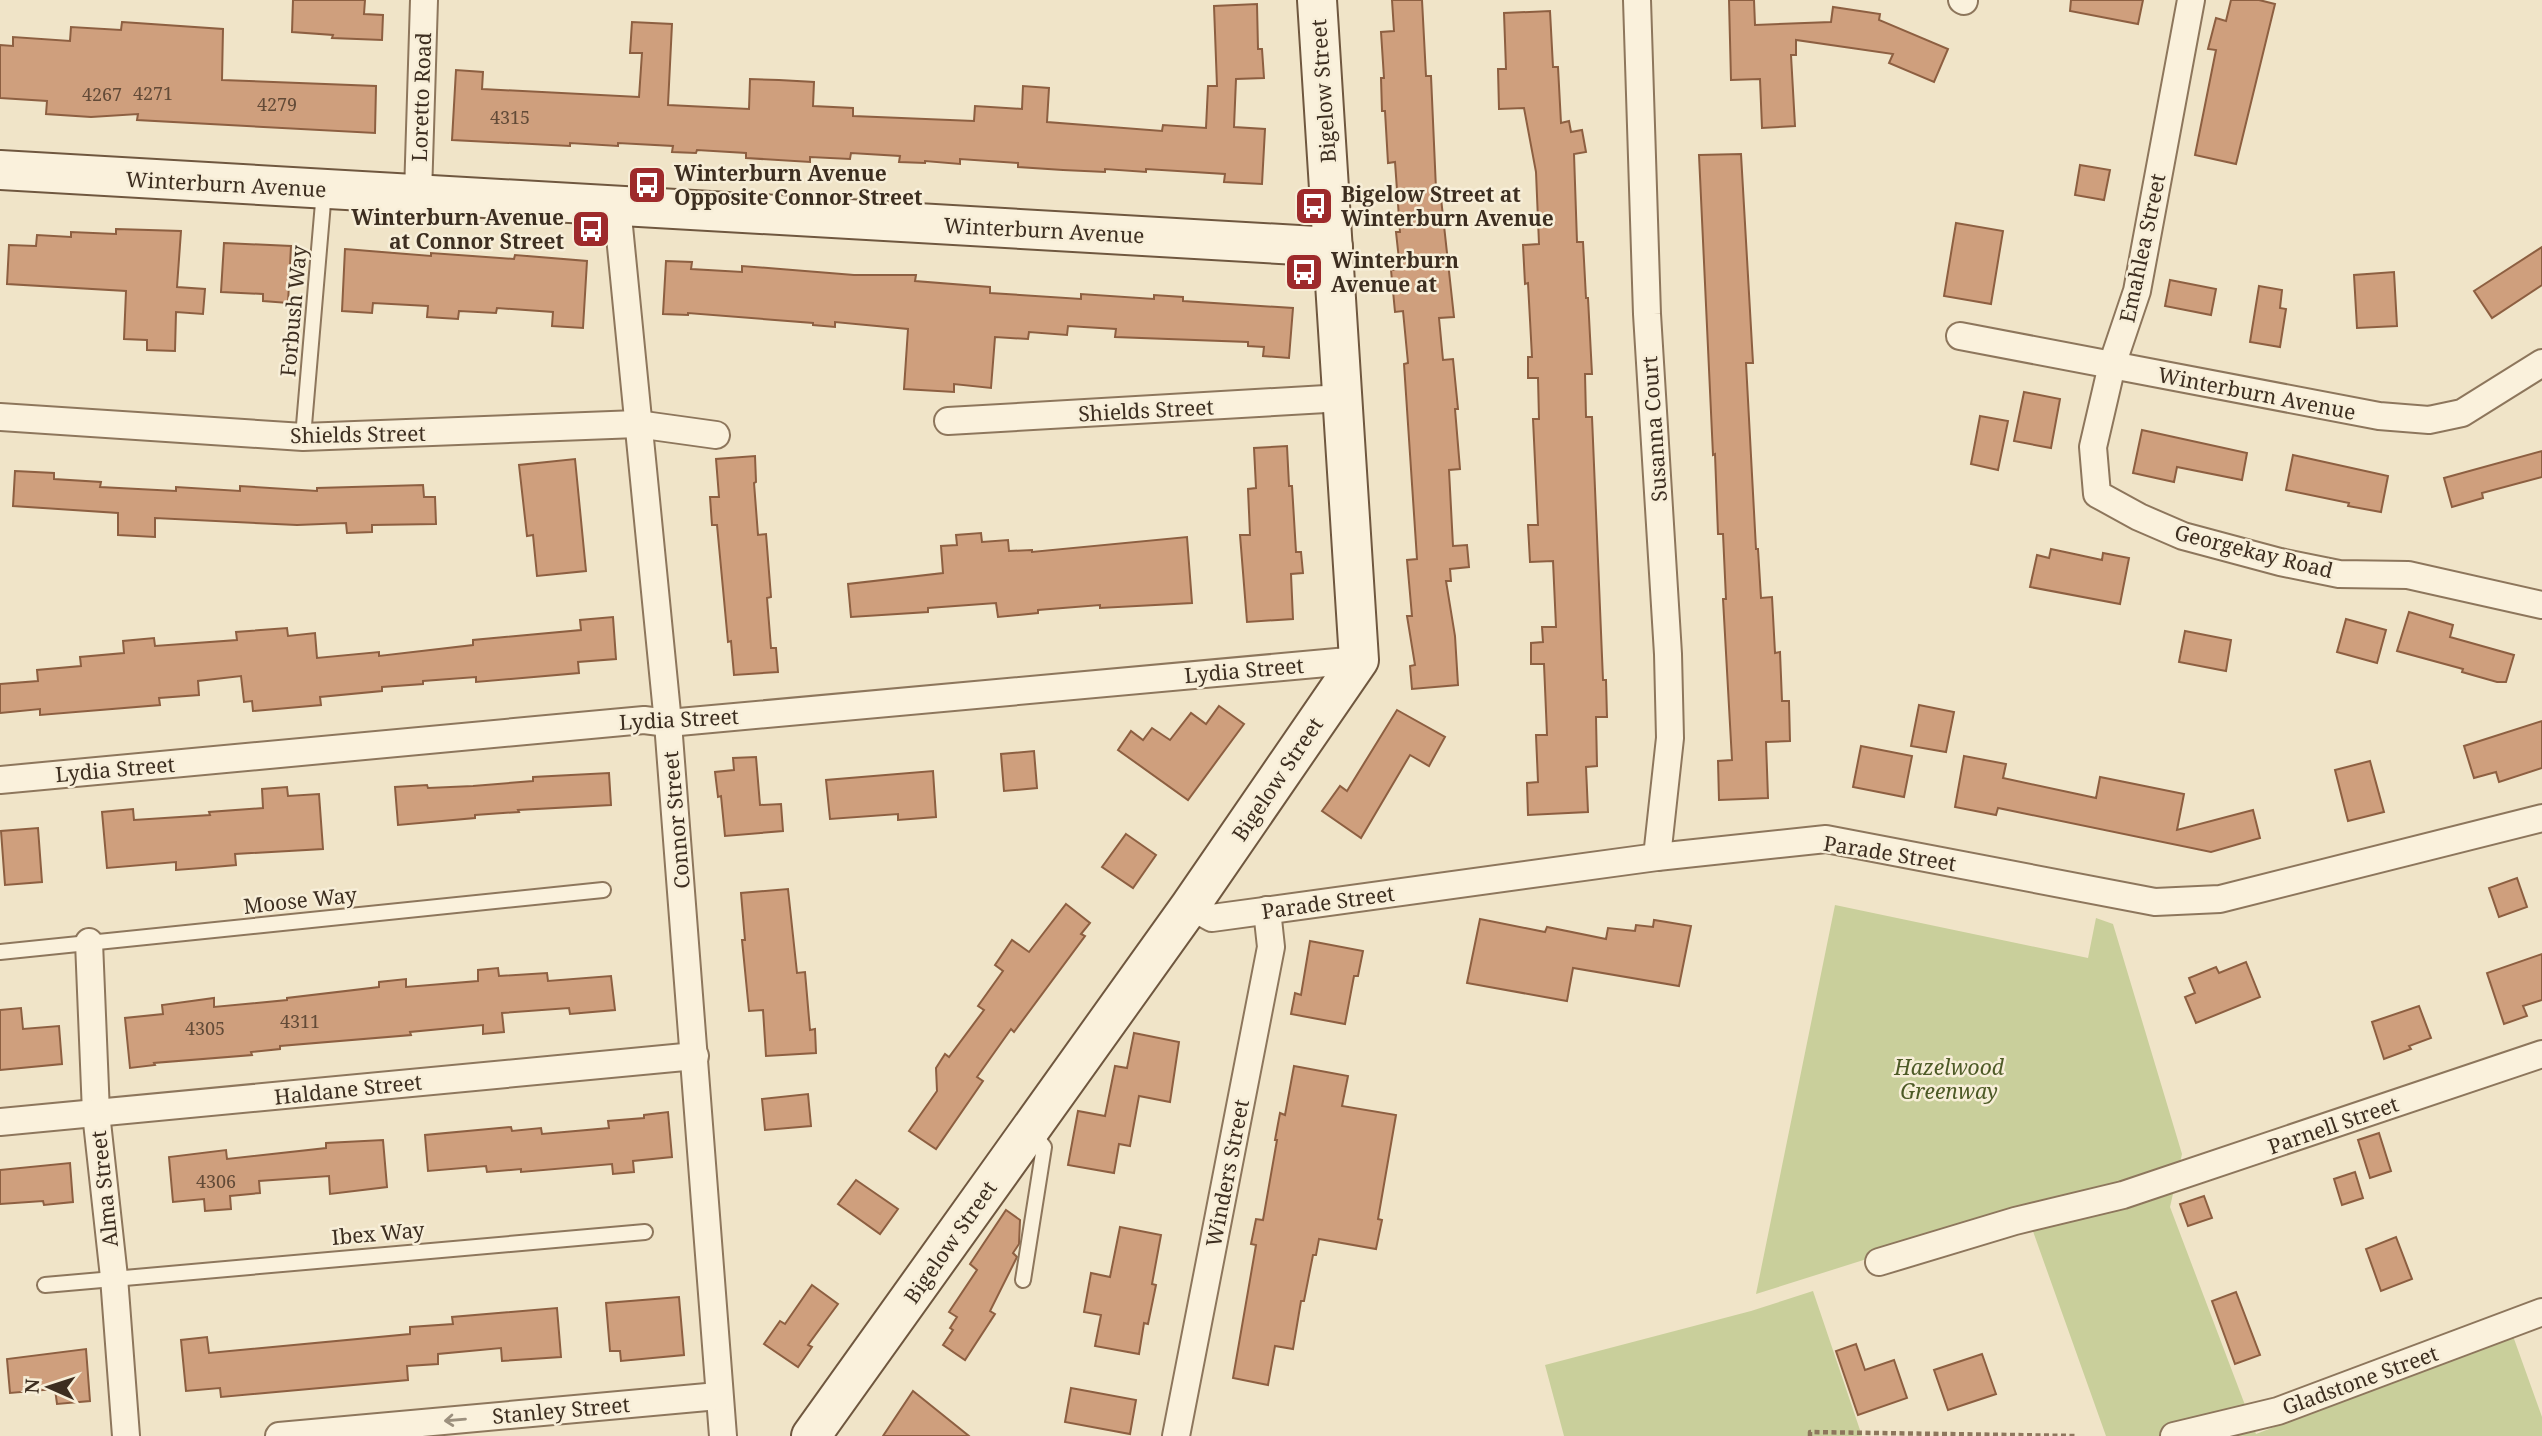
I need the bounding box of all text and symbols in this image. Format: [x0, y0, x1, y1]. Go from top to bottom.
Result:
street label: Bigelow Street [1304, 18, 1342, 164]
street label: Loretto Road [405, 32, 437, 162]
house number: 4271 [133, 81, 173, 105]
house number: 4267 [82, 82, 122, 106]
house number: 4279 [257, 92, 297, 116]
house number: 4315 [490, 105, 530, 129]
place label: Winterburn Avenue Opposite Connor Street [674, 159, 923, 211]
bus stop icon: Winterburn Avenue Opposite Connor Street [626, 164, 668, 206]
street label: Winterburn Avenue [125, 165, 327, 203]
street label: Emahlea Street [2113, 171, 2171, 325]
place label: Bigelow Street at Winterburn Avenue [1341, 180, 1554, 232]
bus stop icon: Bigelow Street at Winterburn Avenue [1293, 185, 1335, 227]
place label: Winterburn Avenue at Connor Street [351, 203, 564, 255]
bus stop icon: Winterburn Avenue at Connor Street [570, 208, 612, 250]
street label: Winterburn Avenue [943, 211, 1145, 249]
street label: Forbush Way [273, 244, 313, 378]
place label: Winterburn Avenue at [1331, 246, 1459, 298]
bus stop icon: Winterburn Avenue at [1283, 251, 1325, 293]
street label: Susanna Court [1635, 355, 1673, 503]
street label: Winterburn Avenue [2156, 360, 2358, 426]
street label: Shields Street [1078, 392, 1214, 428]
street label: Shields Street [290, 419, 426, 449]
street label: Georgekay Road [2172, 518, 2336, 584]
street label: Lydia Street [1183, 651, 1305, 689]
street label: Lydia Street [618, 702, 740, 736]
street label: Bigelow Street [1225, 712, 1329, 846]
street label: Lydia Street [54, 750, 176, 788]
street label: Connor Street [656, 750, 696, 890]
street label: Parade Street [1822, 829, 1958, 877]
street label: Parade Street [1260, 879, 1396, 925]
street label: Moose Way [242, 880, 358, 920]
house number: 4311 [280, 1009, 320, 1033]
house number: 4305 [185, 1016, 225, 1040]
park label: Hazelwood Greenway [1893, 1053, 2005, 1105]
street label: Haldane Street [273, 1067, 423, 1111]
street label: Parnell Street [2264, 1090, 2402, 1160]
street label: Winders Street [1199, 1097, 1255, 1249]
street label: Alma Street [84, 1129, 124, 1249]
house number: 4306 [196, 1169, 236, 1193]
street label: Bigelow Street [897, 1175, 1003, 1309]
street label: Ibex Way [330, 1215, 426, 1251]
street label: Gladstone Street [2278, 1339, 2442, 1421]
north arrow [14, 1352, 84, 1422]
text: N [19, 1378, 45, 1394]
street label: Stanley Street [491, 1390, 631, 1430]
one-way arrow [444, 1414, 467, 1427]

